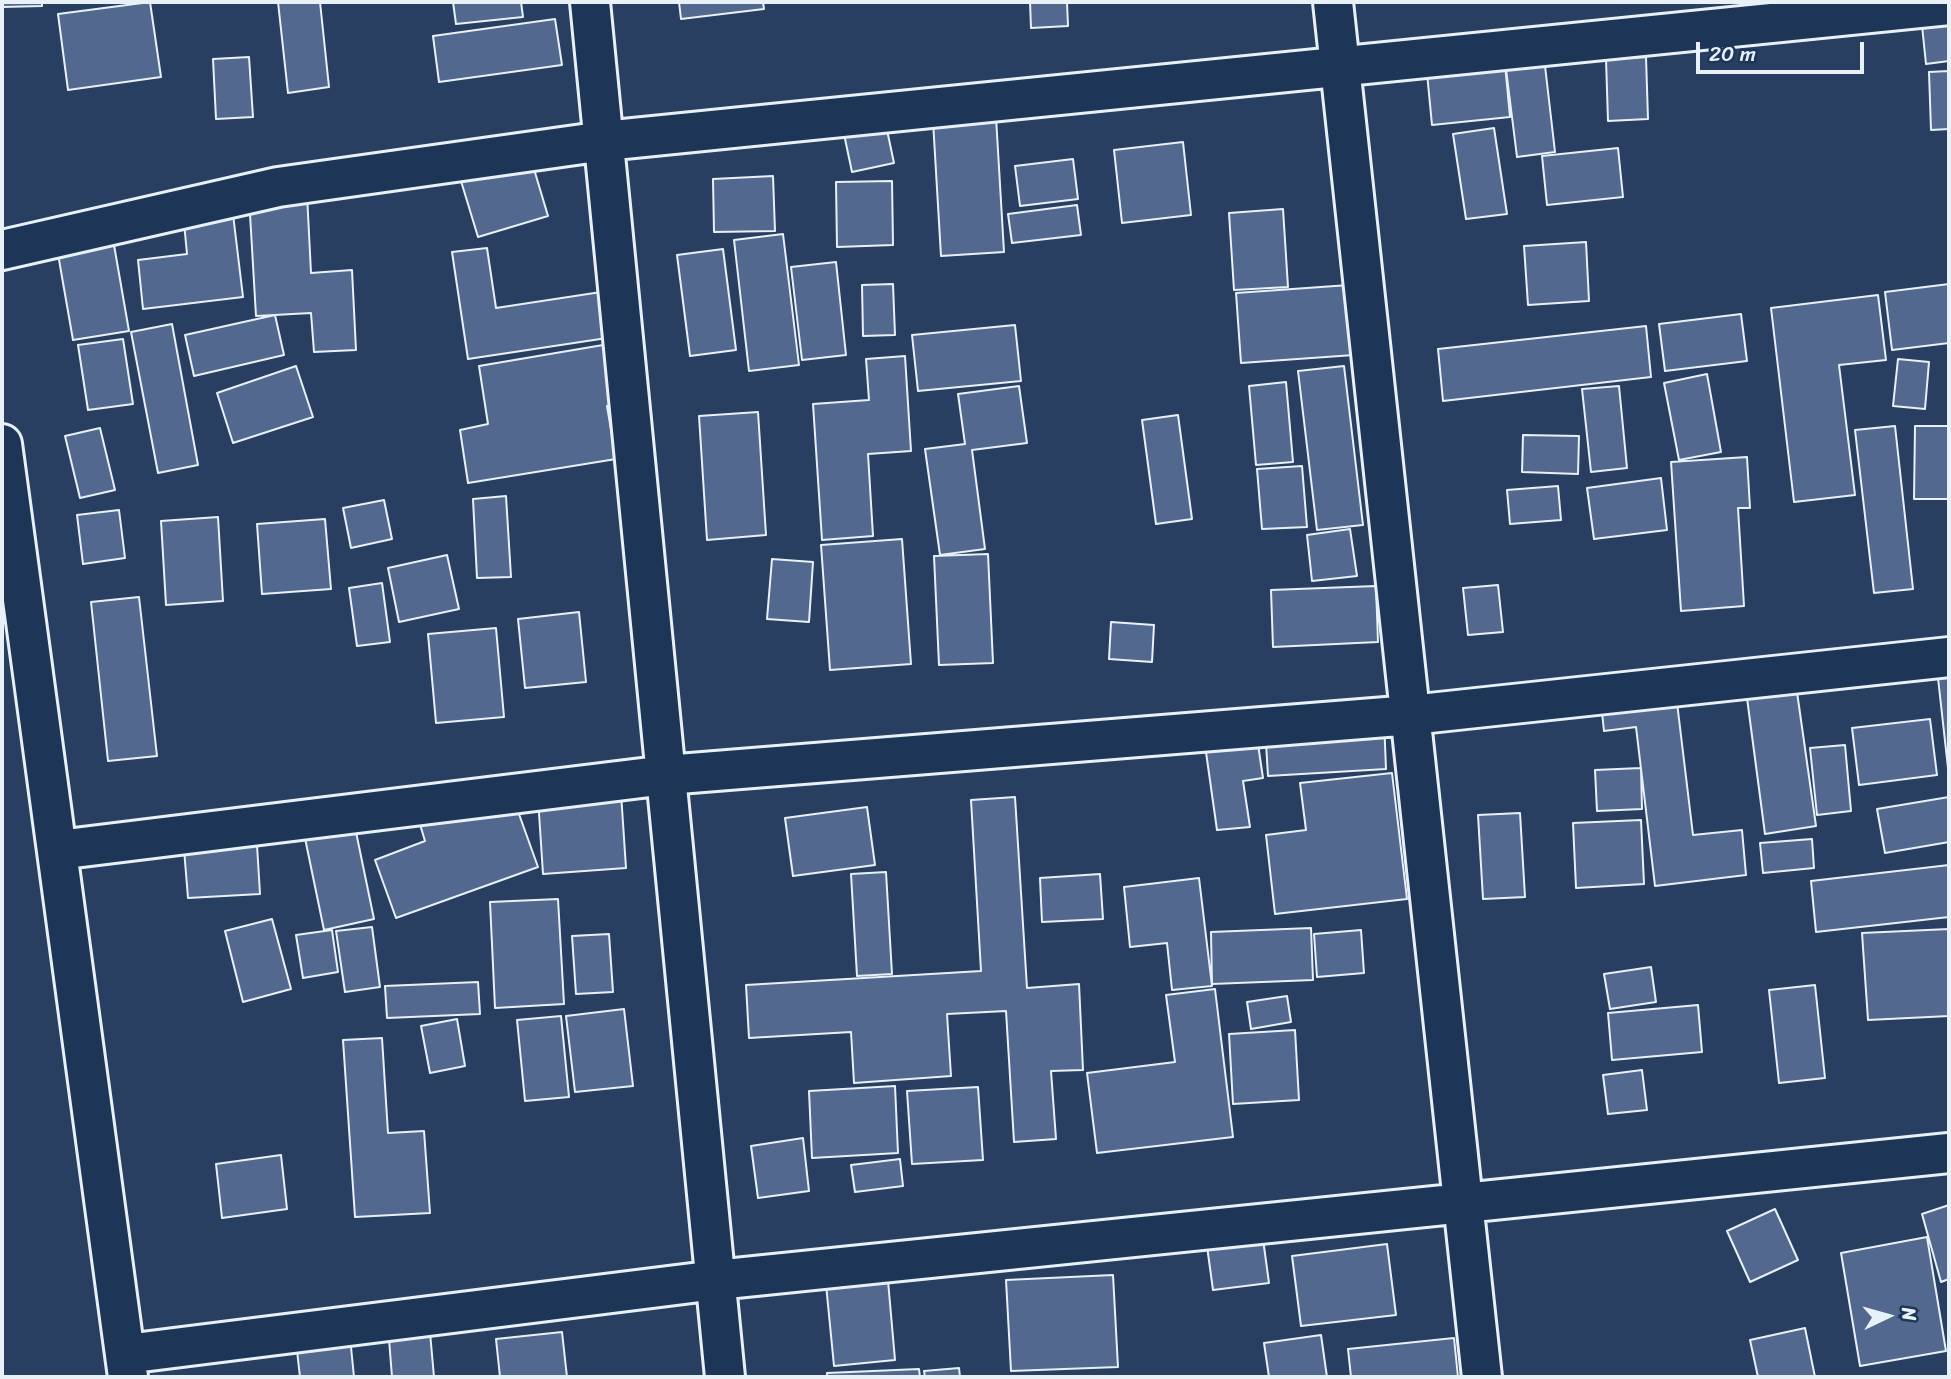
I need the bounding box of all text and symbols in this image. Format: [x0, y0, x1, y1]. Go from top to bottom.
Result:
scale bar [1699, 28, 1867, 72]
text: 20 m [1709, 35, 1756, 73]
north arrow [1853, 1281, 1923, 1351]
text: N [1892, 1306, 1926, 1322]

